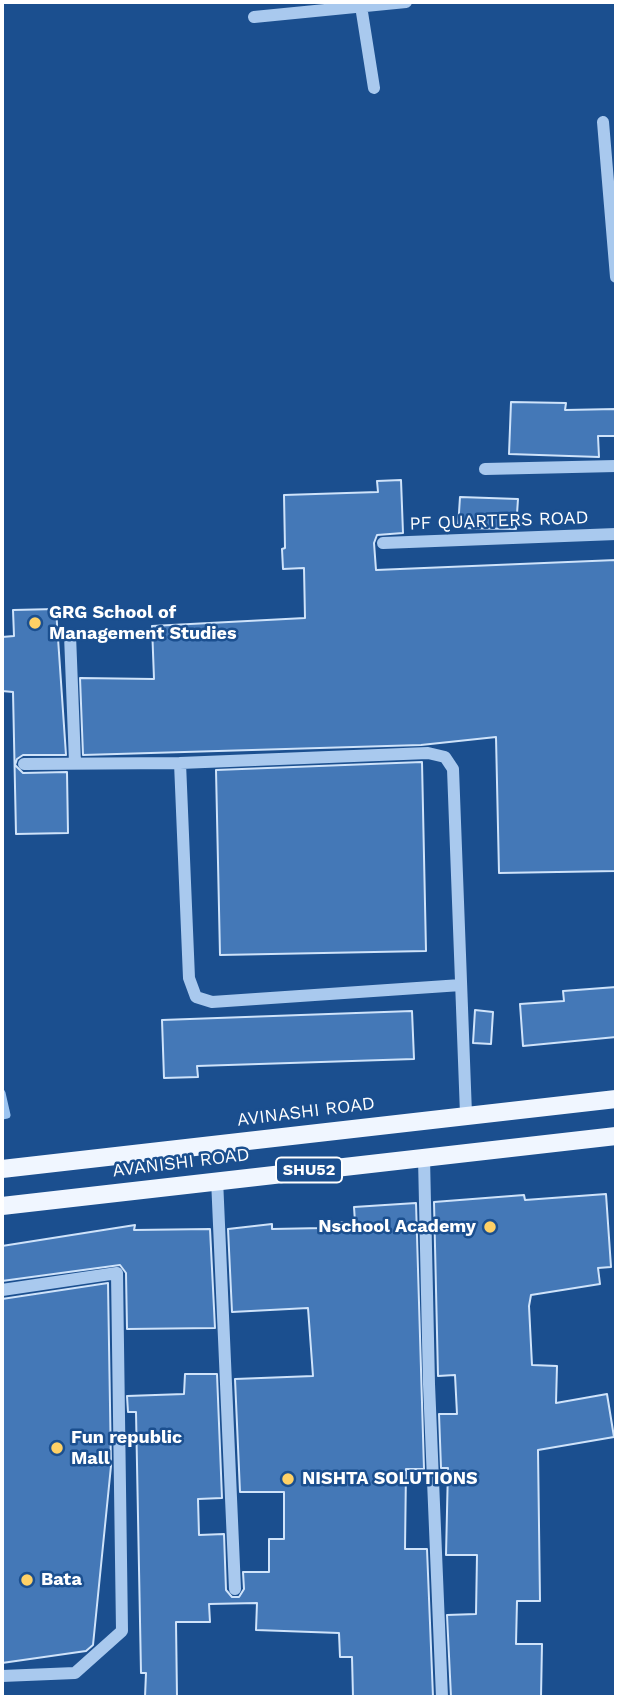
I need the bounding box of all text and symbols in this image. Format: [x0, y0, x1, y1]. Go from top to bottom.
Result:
street label: PF QUARTERS ROAD [409, 507, 589, 535]
place label: GRG School of Management Studies [49, 602, 237, 644]
marker: GRG School of Management Studies [27, 615, 43, 631]
street label: AVINASHI ROAD [236, 1093, 376, 1131]
street label: AVANISHI ROAD [111, 1144, 251, 1182]
road number: SHU52 [276, 1158, 342, 1182]
place label: Nschool Academy [318, 1216, 476, 1238]
marker: Nschool Academy [482, 1219, 498, 1235]
place label: Fun republic Mall [71, 1427, 182, 1470]
marker: Fun republic Mall [49, 1440, 65, 1456]
place label: NISHTA SOLUTIONS [302, 1468, 478, 1490]
marker: NISHTA SOLUTIONS [280, 1471, 296, 1487]
place label: Bata [41, 1569, 82, 1591]
marker: Bata [19, 1572, 35, 1588]

